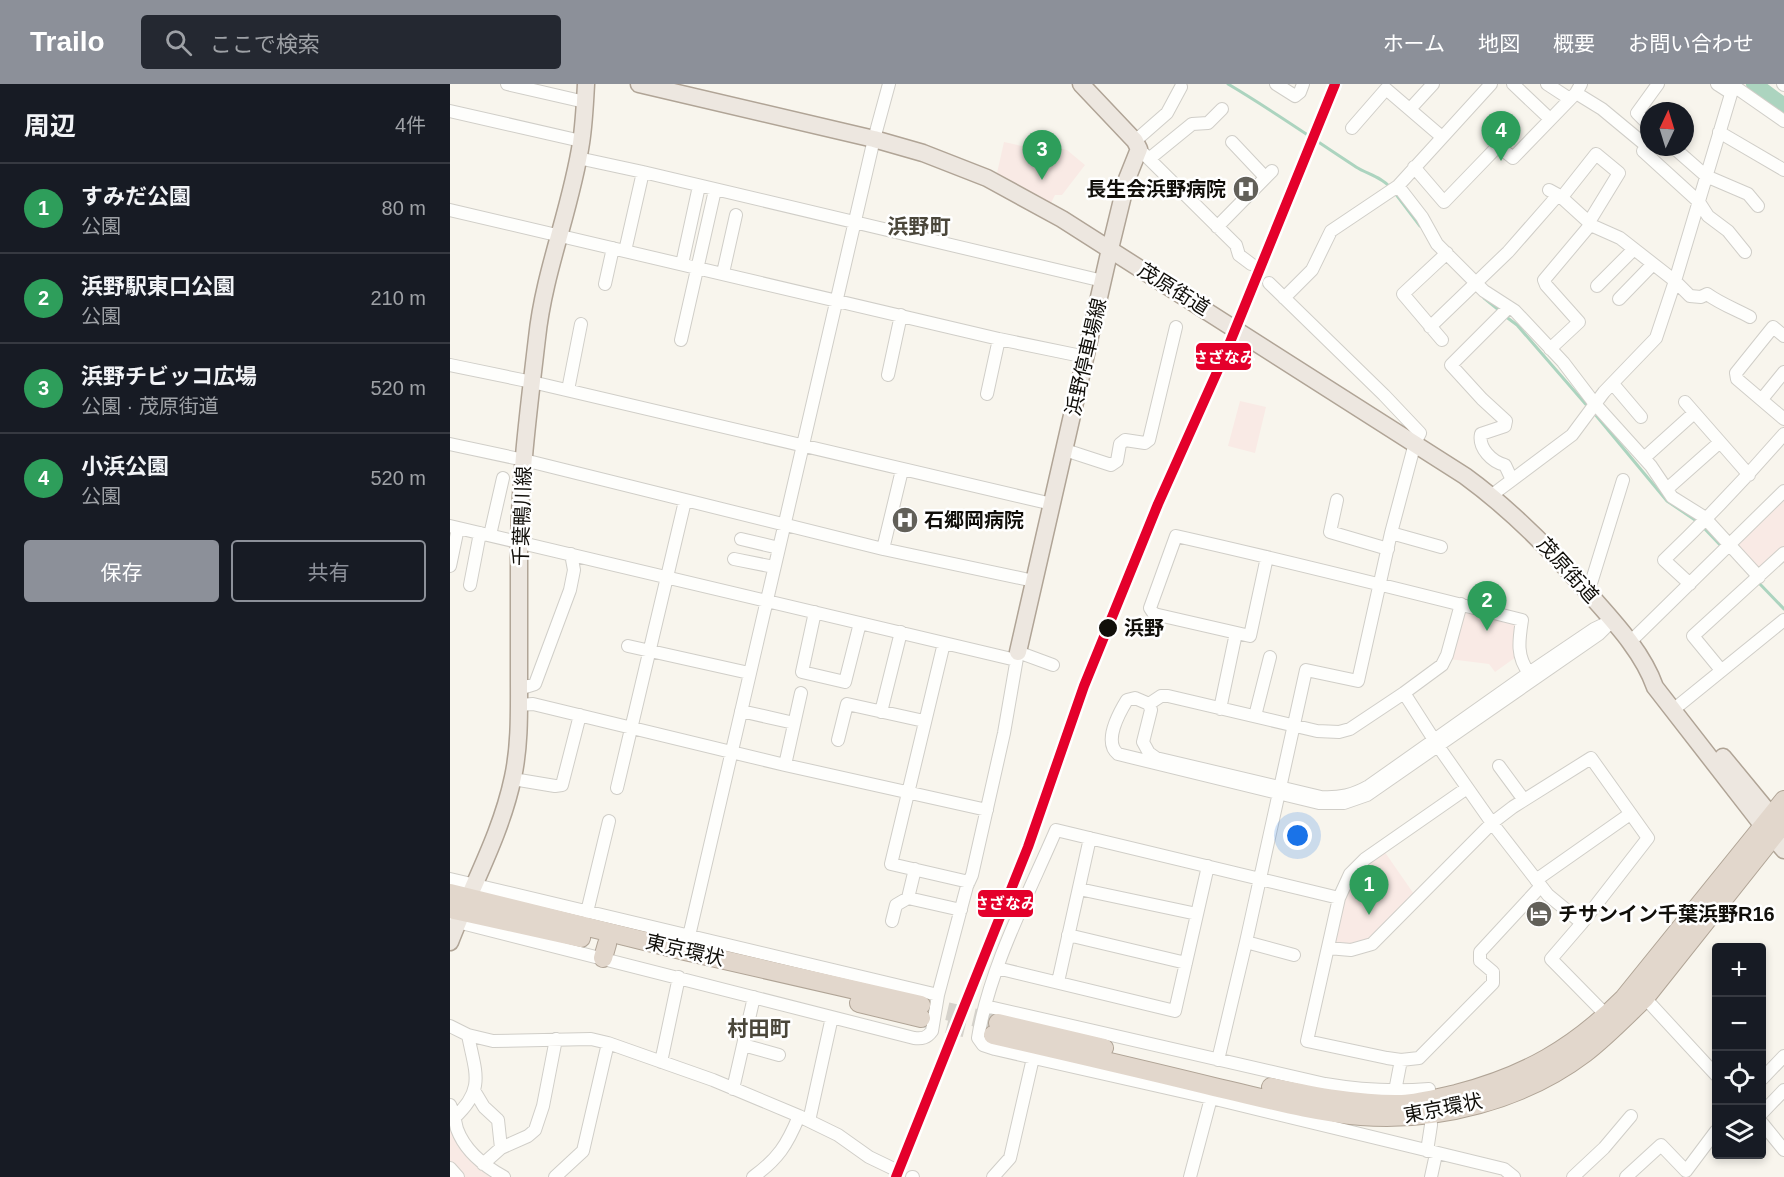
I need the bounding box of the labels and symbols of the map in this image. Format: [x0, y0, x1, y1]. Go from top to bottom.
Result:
north arrow [1640, 102, 1694, 156]
pin: 4 [1482, 112, 1520, 161]
pin: 3 [1022, 130, 1062, 180]
hospital icon: 長生会浜野病院 [1231, 174, 1261, 204]
place label: 長生会浜野病院 [1086, 178, 1226, 200]
district label: 浜野町 [888, 215, 951, 238]
street label: 茂原街道 [1134, 258, 1214, 320]
street label: 浜野停車場線 [1062, 296, 1110, 418]
line badge: さざなみ [1195, 342, 1252, 371]
text: さざなみ [1192, 349, 1256, 366]
street label: 千葉鴨川線 [509, 466, 535, 566]
hospital icon: 石郷岡病院 [890, 505, 920, 535]
place label: 石郷岡病院 [924, 509, 1024, 531]
street label: 茂原街道 [1533, 533, 1603, 607]
pin: 2 [1468, 582, 1506, 631]
marker: 浜野 [1097, 617, 1119, 639]
place label: 浜野 [1124, 617, 1164, 639]
your location [1283, 821, 1312, 850]
pin: 1 [1350, 866, 1388, 915]
line badge: さざなみ [977, 889, 1034, 918]
text: さざなみ [973, 895, 1037, 912]
hotel icon: チサンイン千葉浜野R16 [1524, 899, 1554, 929]
place label: チサンイン千葉浜野R16 [1558, 903, 1775, 925]
street label: 東京環状 [644, 930, 726, 970]
district label: 村田町 [728, 1017, 791, 1040]
street label: 東京環状 [1402, 1090, 1484, 1126]

